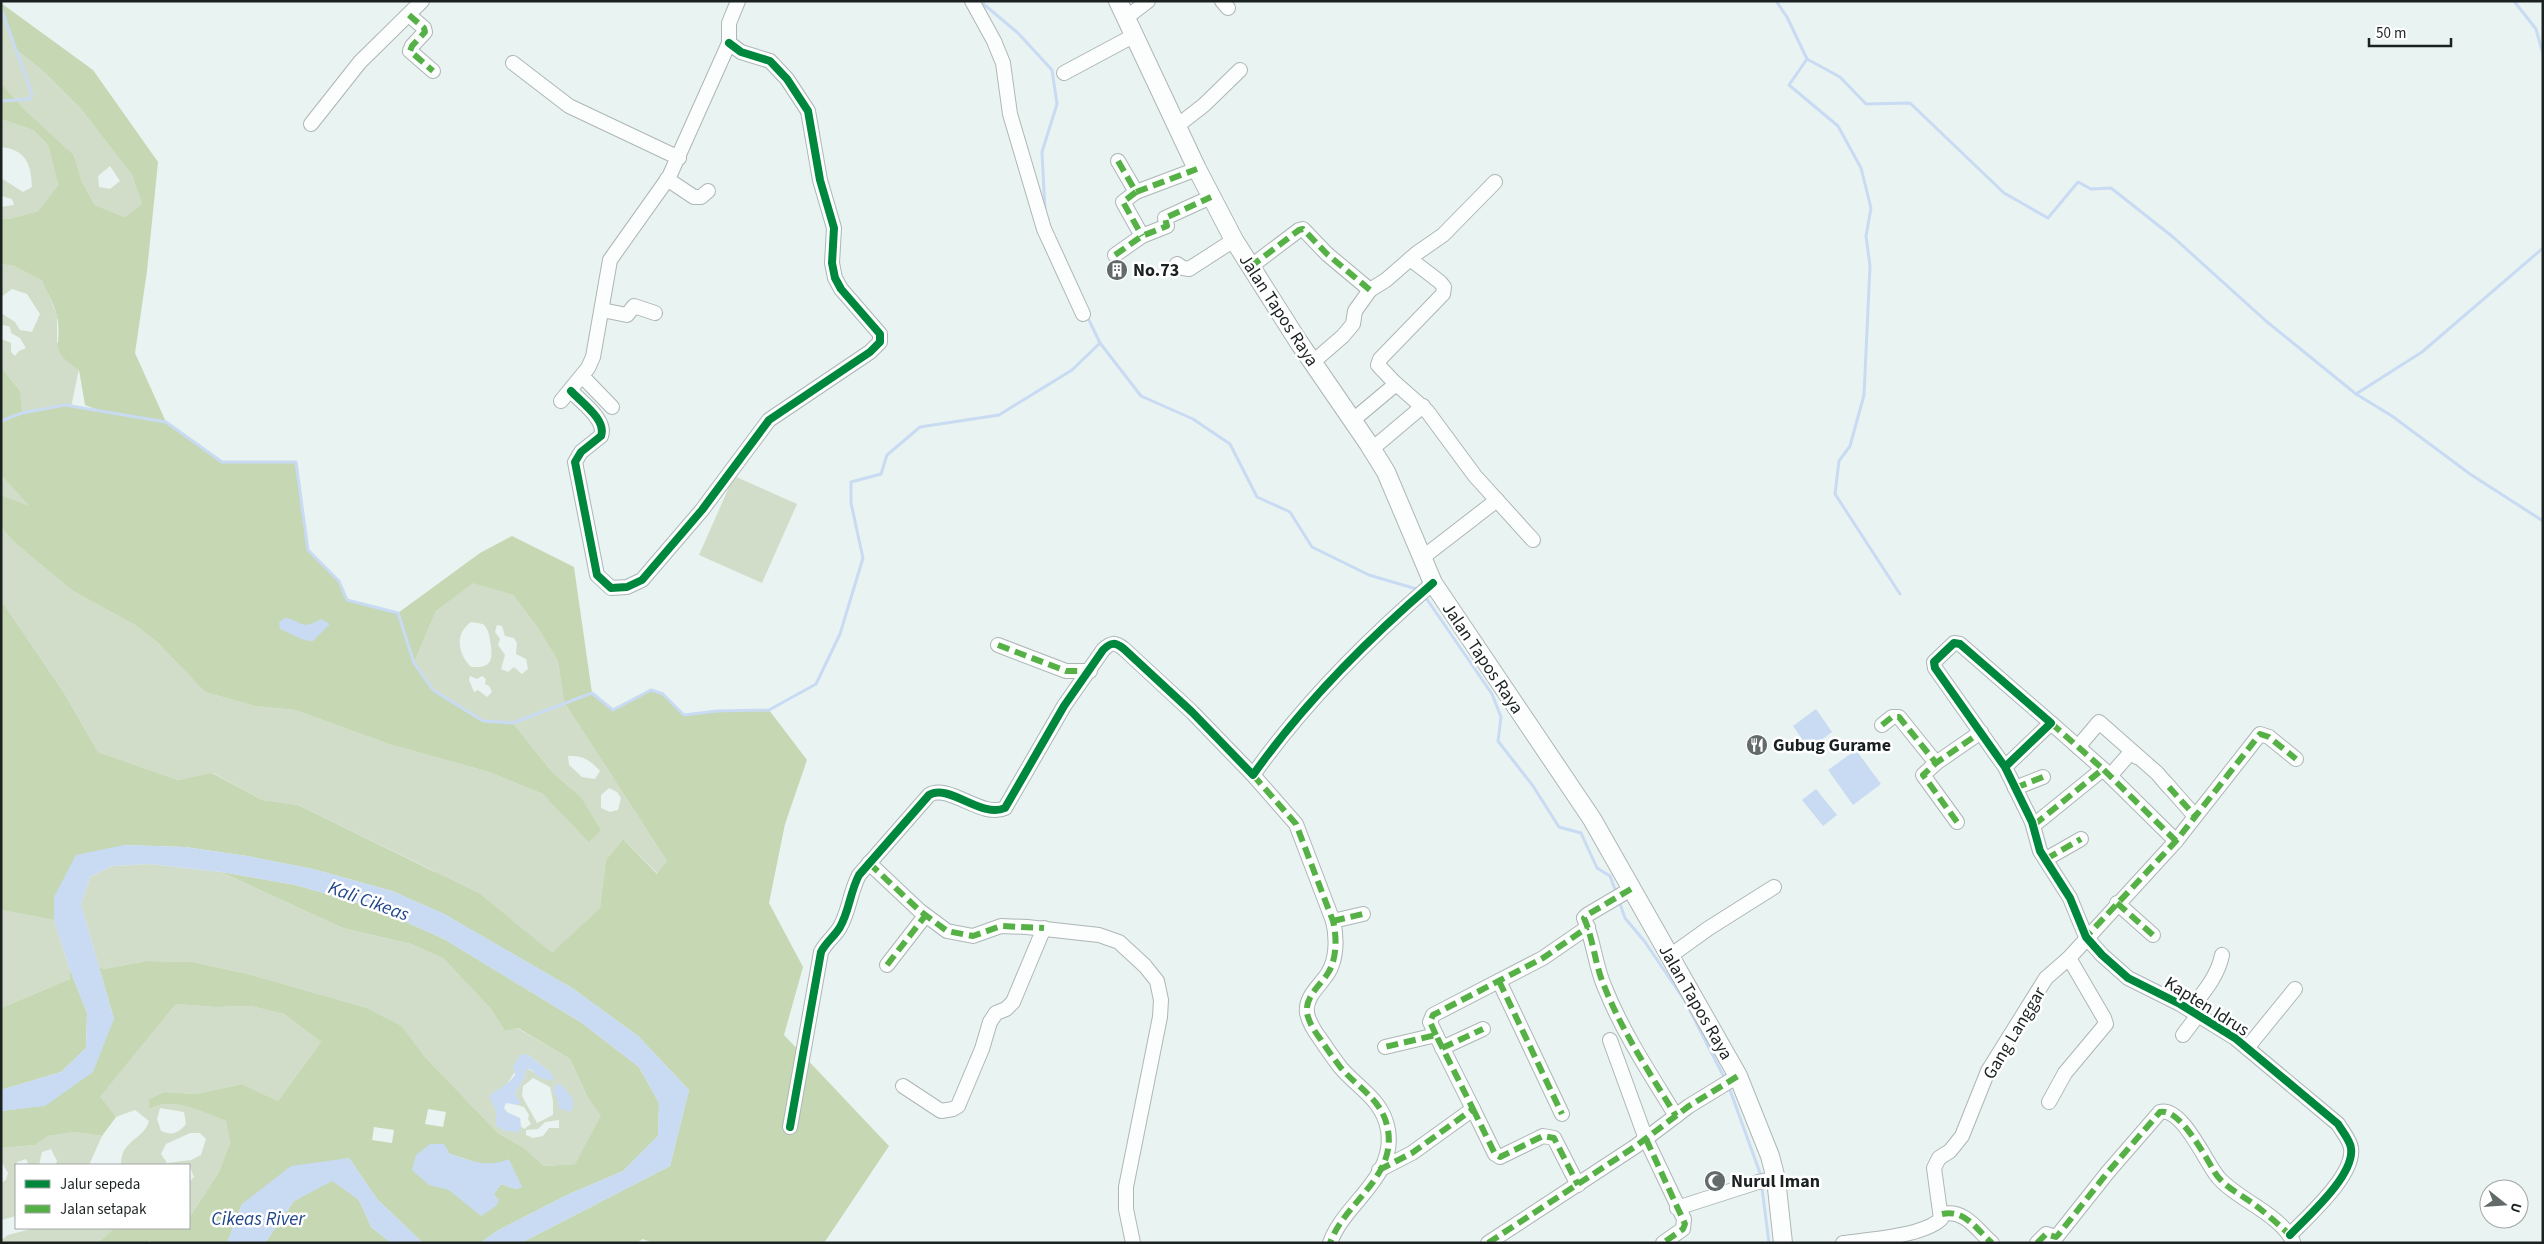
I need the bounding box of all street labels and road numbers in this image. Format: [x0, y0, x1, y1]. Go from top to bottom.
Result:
street label: Jalan Tapos Raya [1233, 249, 1324, 371]
street label: Jalan Tapos Raya [1436, 598, 1529, 719]
street label: Jalan Tapos Raya [1652, 940, 1739, 1065]
street label: Kapten Idrus [2160, 970, 2254, 1042]
street label: Gang Langgar [1977, 982, 2052, 1084]

